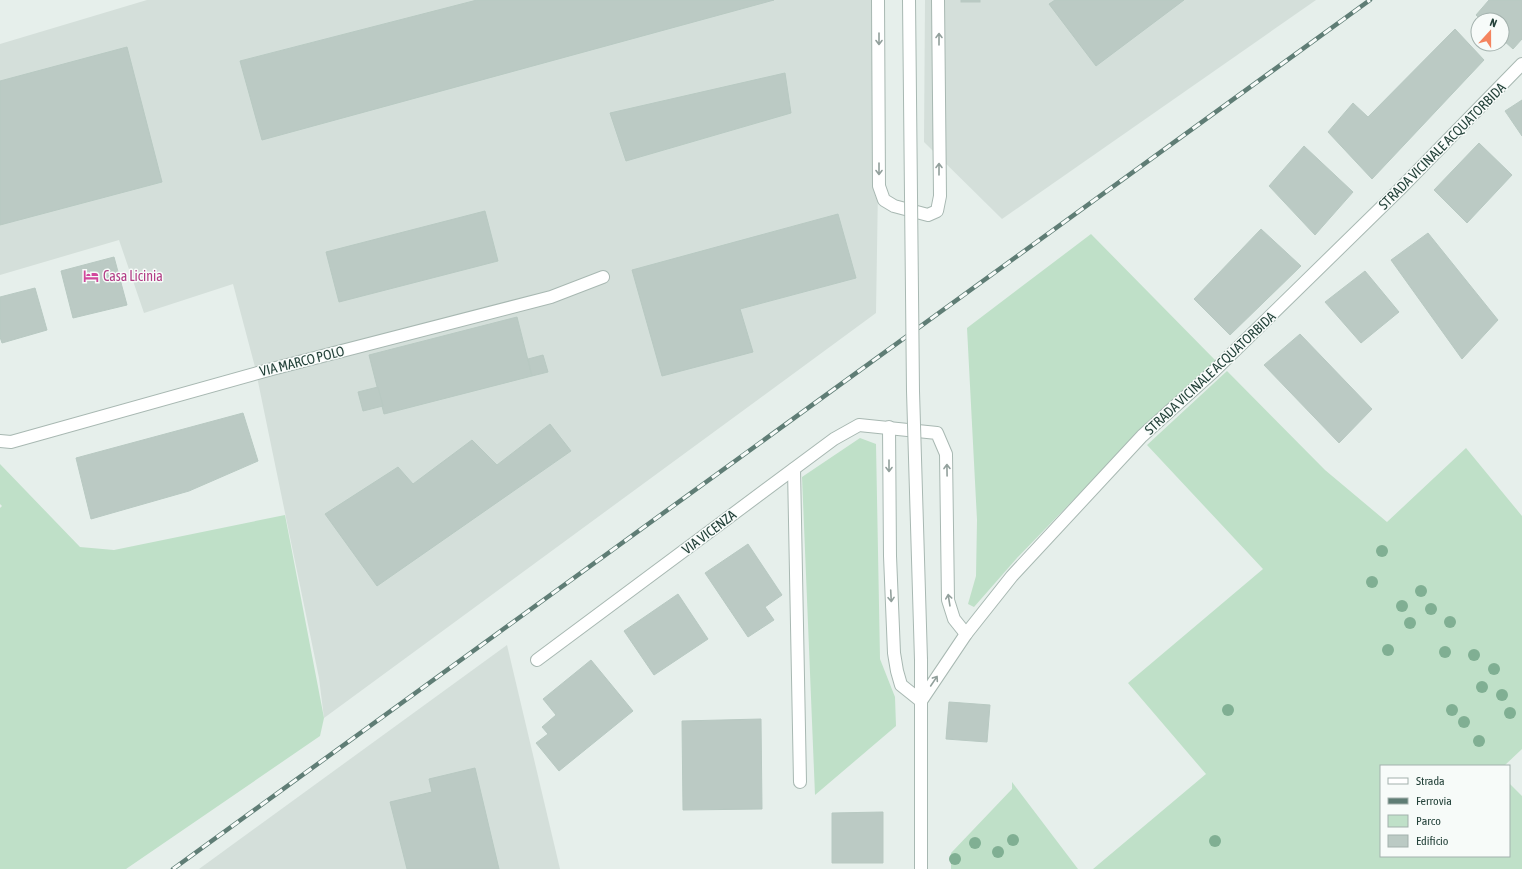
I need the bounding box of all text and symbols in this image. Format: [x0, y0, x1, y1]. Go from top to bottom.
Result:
north arrow [1470, 12, 1510, 52]
text: N [1488, 16, 1499, 29]
one-way arrow [875, 32, 882, 45]
one-way arrow [935, 33, 943, 46]
street label: STRADA VICINALE ACQUATORBIDA [1375, 79, 1509, 213]
one-way arrow [875, 162, 883, 175]
one-way arrow [935, 163, 943, 176]
hotel icon: Casa Licinia [82, 267, 100, 285]
place label: Casa Licinia [103, 268, 163, 284]
street label: STRADA VICINALE ACQUATORBIDA [1141, 308, 1279, 438]
street label: VIA MARCO POLO [258, 343, 346, 379]
one-way arrow [885, 459, 893, 472]
one-way arrow [943, 464, 950, 477]
street label: VIA VICENZA [679, 506, 739, 557]
one-way arrow [888, 589, 895, 602]
one-way arrow [945, 594, 953, 607]
one-way arrow [930, 676, 938, 687]
legend [1380, 765, 1510, 857]
text: Strada [1416, 774, 1445, 788]
text: Ferrovia [1416, 794, 1452, 808]
text: Parco [1416, 814, 1441, 828]
text: Edificio [1416, 834, 1449, 848]

